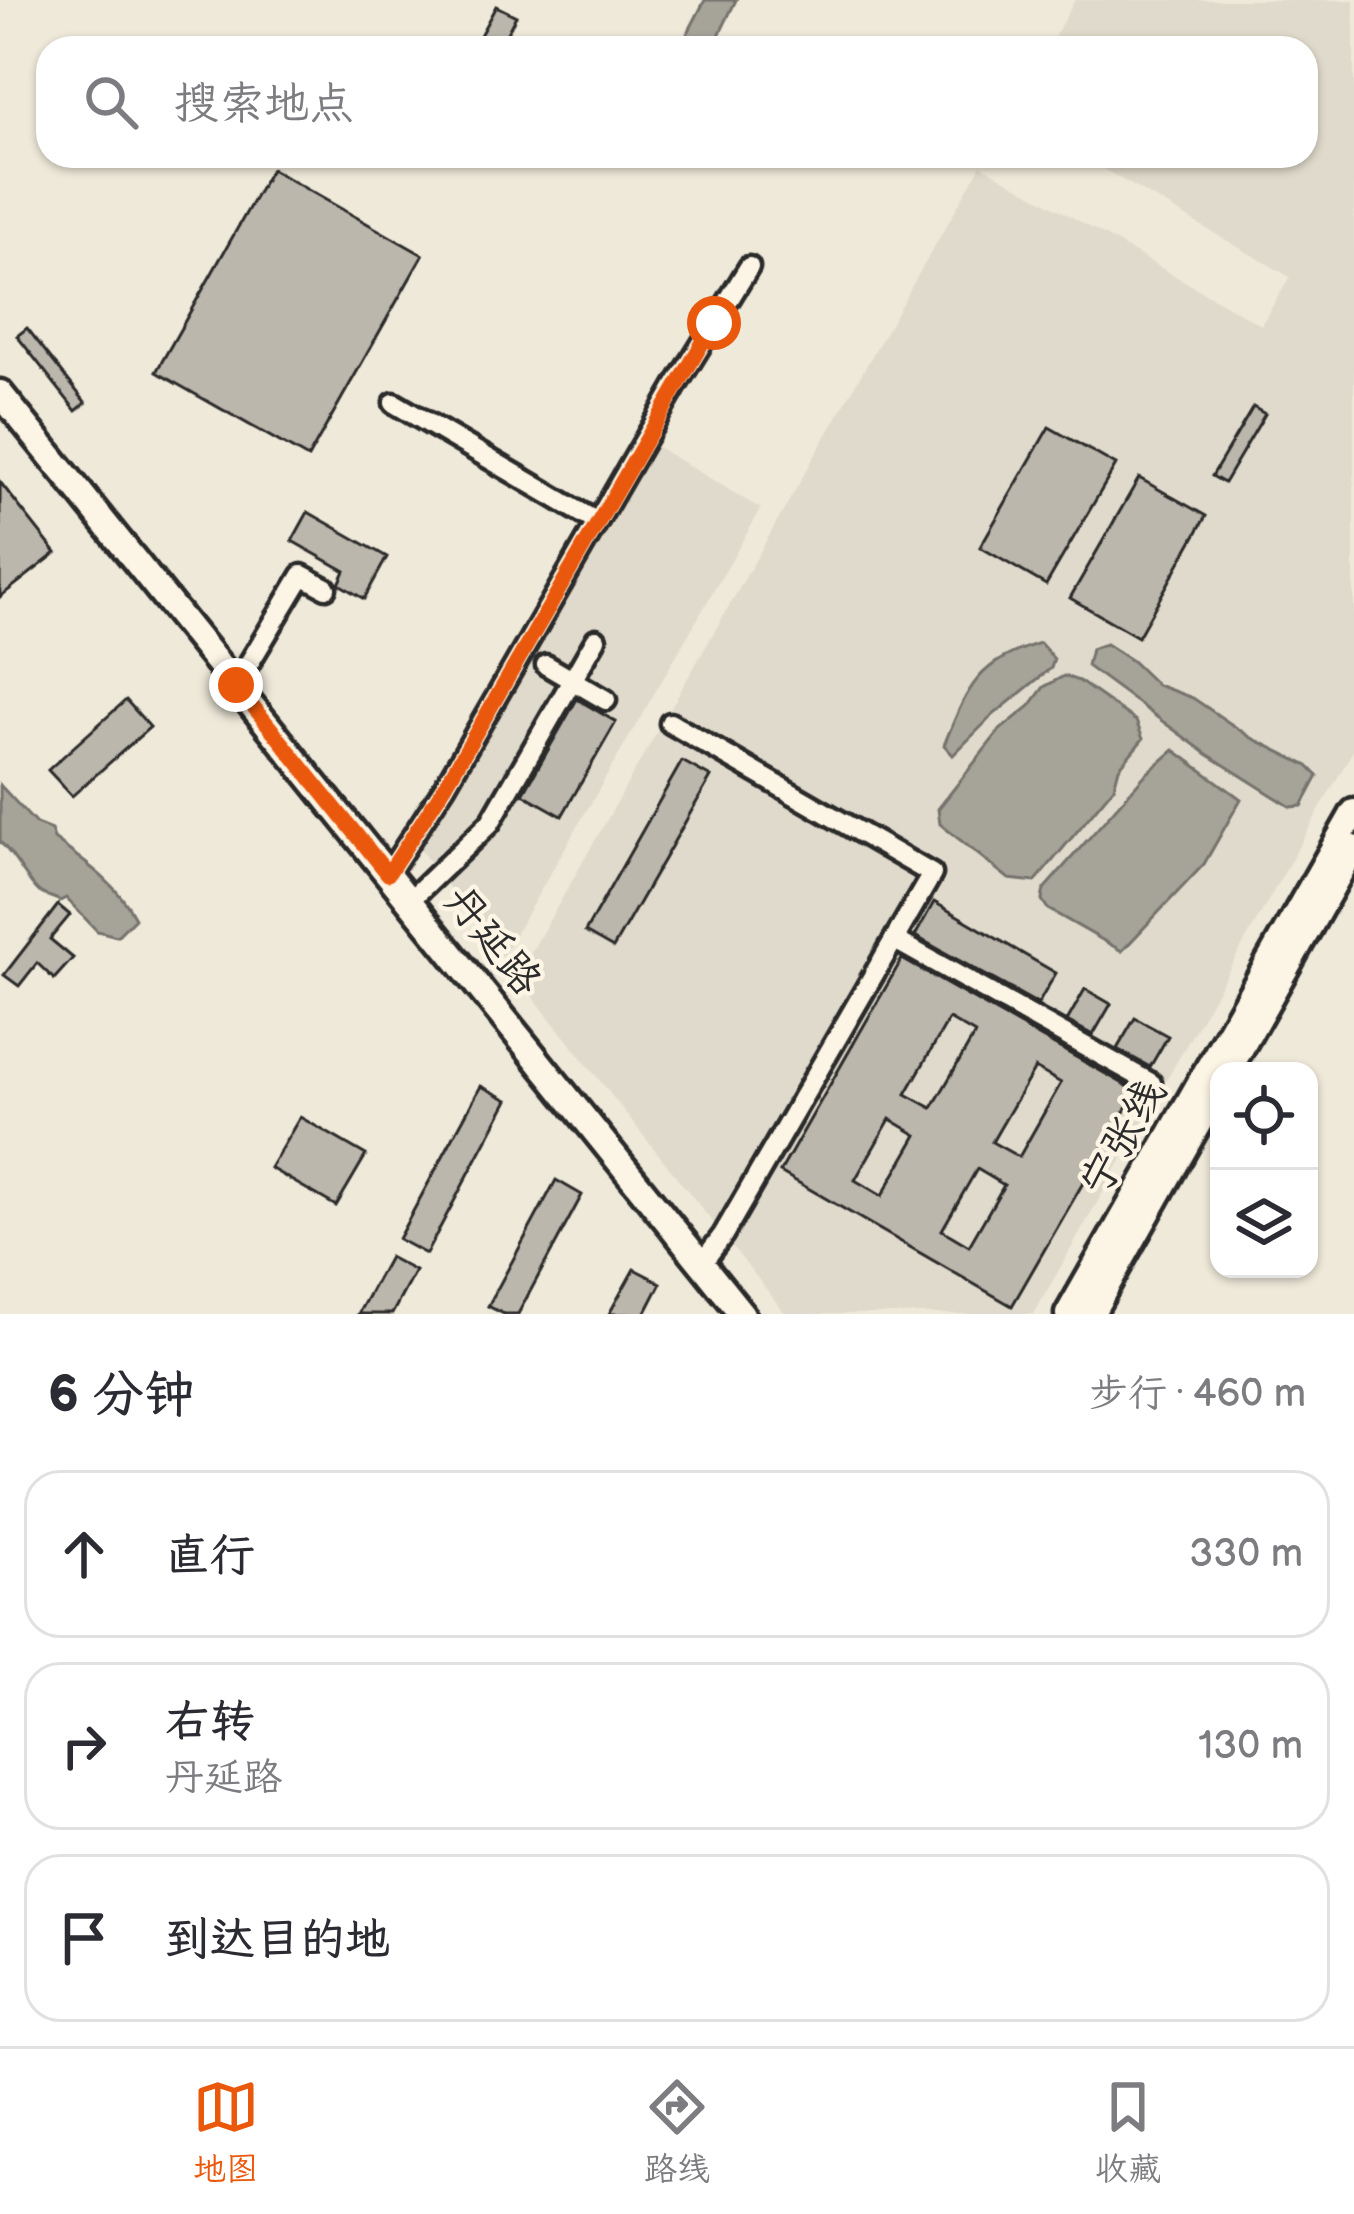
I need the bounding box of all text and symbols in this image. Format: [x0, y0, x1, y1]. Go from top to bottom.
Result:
search box [36, 36, 1318, 168]
icon: search [78, 69, 144, 135]
text: 搜索地点 [174, 77, 354, 132]
route start [687, 296, 741, 350]
route end [209, 658, 263, 712]
street label: 丹延路 [433, 876, 551, 1006]
map controls [1210, 1062, 1318, 1278]
button: locate [1210, 1062, 1318, 1170]
street label: 宁张线 [1070, 1071, 1178, 1205]
button: layers [1210, 1170, 1318, 1278]
text: 6 分钟 [48, 1365, 195, 1426]
text: 步行 · 460 m [1089, 1371, 1306, 1418]
icon: ahead [51, 1521, 117, 1587]
text: 直行 [165, 1529, 255, 1584]
text: 330 m [1189, 1531, 1303, 1578]
text: 右转 [165, 1695, 255, 1750]
icon: right [51, 1713, 117, 1779]
text: 130 m [1198, 1723, 1303, 1770]
text: 丹延路 [165, 1755, 282, 1802]
icon: arrive [51, 1905, 117, 1971]
text: 到达目的地 [165, 1913, 390, 1968]
tab: 地图 [193, 2074, 259, 2190]
tab: 路线 [644, 2074, 710, 2190]
tab: 收藏 [1095, 2074, 1161, 2190]

